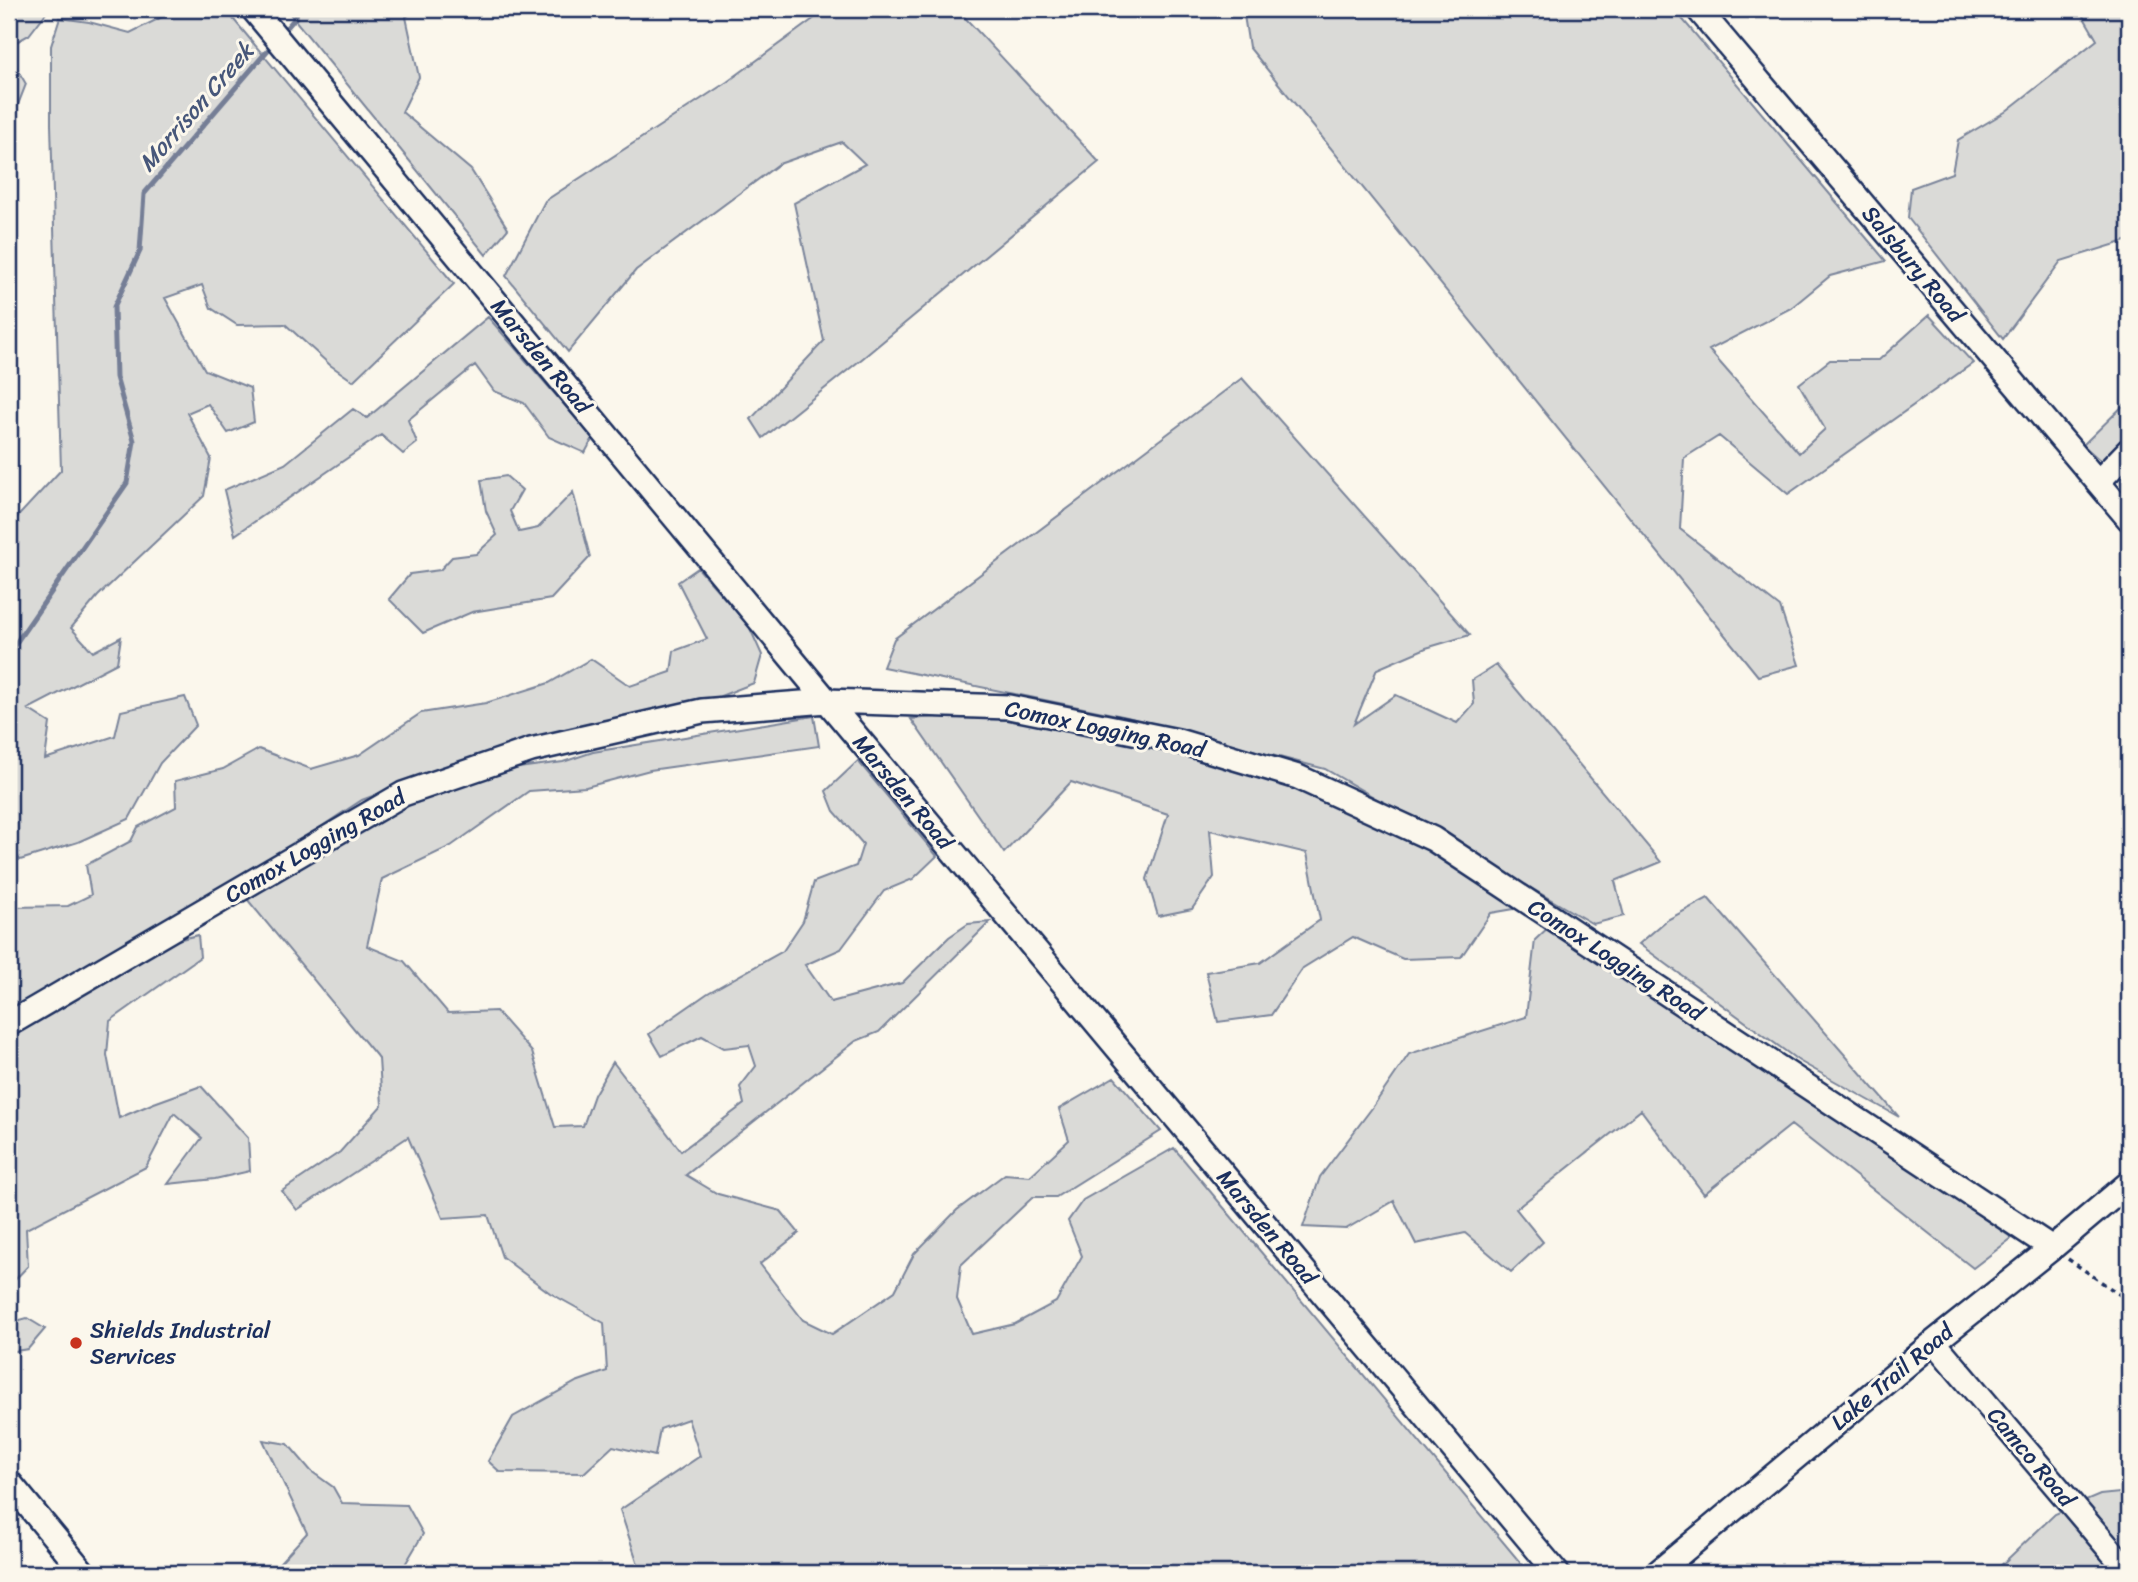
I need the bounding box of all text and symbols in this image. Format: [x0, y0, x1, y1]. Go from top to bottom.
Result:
water label: Morrison Creek [127, 31, 266, 182]
street label: Salsbury Road [1851, 196, 1976, 334]
street label: Marsden Road [480, 289, 603, 425]
street label: Comox Logging Road [1001, 688, 1211, 771]
street label: Marsden Road [842, 725, 965, 861]
street label: Comox Logging Road [216, 776, 415, 915]
street label: Comox Logging Road [1519, 887, 1714, 1034]
street label: Marsden Road [1206, 1160, 1329, 1296]
place label: Shields Industrial Services [90, 1310, 271, 1377]
street label: Lake Trail Road [1821, 1311, 1965, 1441]
marker: Shields Industrial Services [68, 1335, 84, 1351]
street label: Camco Road [1976, 1397, 2087, 1518]

